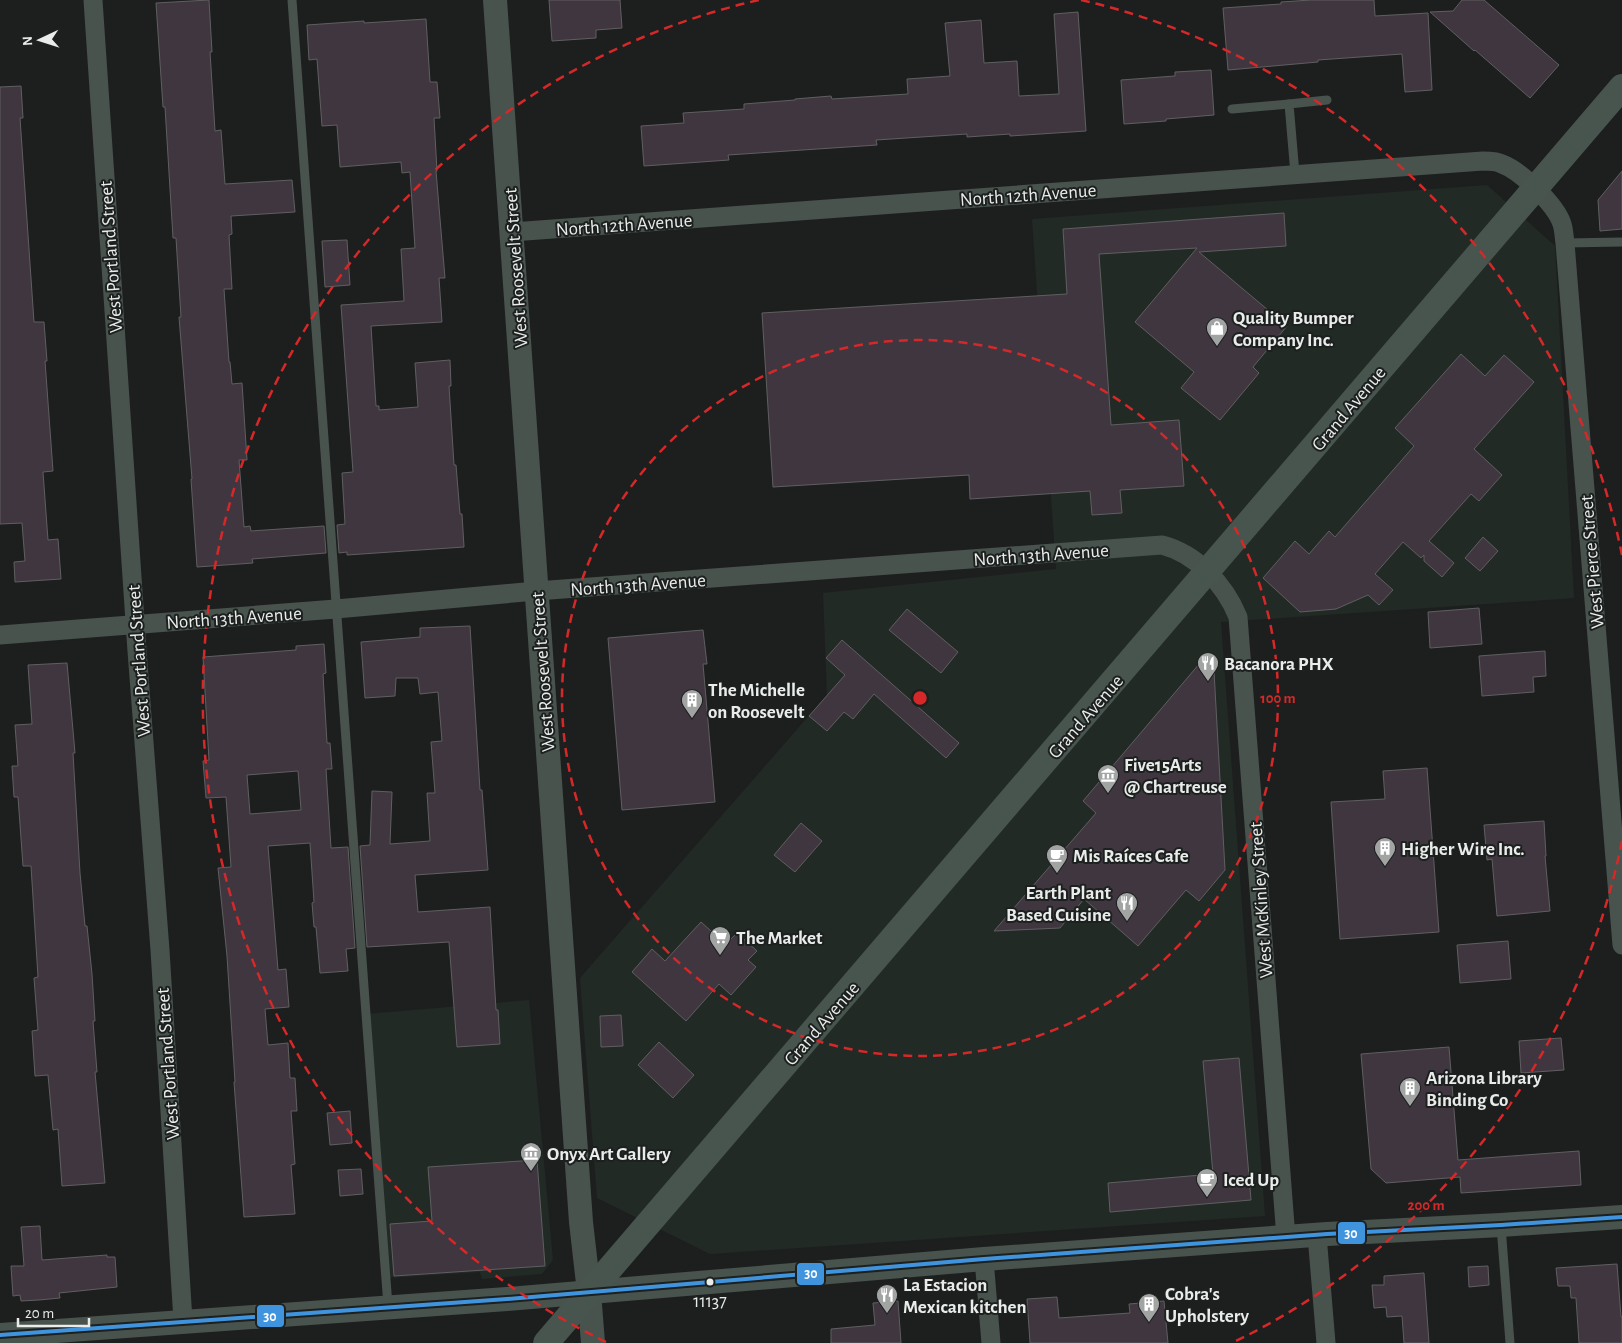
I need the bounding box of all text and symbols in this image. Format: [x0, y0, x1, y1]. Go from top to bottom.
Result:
north arrow [15, 15, 65, 65]
text: N [21, 35, 35, 46]
street label: West Portland Street [97, 180, 126, 334]
street label: North 12th Avenue [959, 181, 1097, 210]
street label: West Roosevelt Street [501, 187, 532, 349]
street label: North 12th Avenue [555, 211, 693, 240]
place label: Quality Bumper Company Inc. [1233, 309, 1354, 350]
shop icon: Quality Bumper Company Inc. [1205, 316, 1229, 347]
street label: Grand Avenue [1309, 363, 1390, 455]
street label: West Pierce Street [1577, 494, 1608, 630]
street label: North 13th Avenue [973, 541, 1109, 570]
street label: North 13th Avenue [570, 571, 706, 600]
street label: West Portland Street [125, 584, 154, 738]
street label: West Roosevelt Street [528, 591, 559, 753]
street label: North 13th Avenue [166, 604, 302, 633]
restaurant icon: Bacanora PHX [1196, 651, 1220, 682]
place label: Bacanora PHX [1224, 655, 1334, 674]
street label: Grand Avenue [1045, 672, 1127, 762]
place label: The Michelle on Roosevelt [708, 681, 805, 722]
building icon: The Michelle on Roosevelt [680, 688, 704, 719]
centre of rings [911, 689, 929, 707]
text: 100 m [1260, 691, 1296, 706]
place label: Five15Arts @ Chartreuse [1124, 756, 1227, 797]
museum icon: Five15Arts @ Chartreuse [1096, 763, 1120, 794]
street label: West McKinley Street [1247, 821, 1276, 979]
building icon: Higher Wire Inc. [1373, 836, 1397, 867]
place label: Higher Wire Inc. [1401, 840, 1525, 859]
cafe icon: Mis Raíces Cafe [1045, 843, 1069, 874]
place label: Mis Raíces Cafe [1073, 847, 1189, 866]
place label: Earth Plant Based Cuisine [1006, 884, 1112, 925]
restaurant icon: Earth Plant Based Cuisine [1115, 891, 1139, 922]
supermarket icon: The Market [708, 925, 732, 956]
place label: The Market [736, 929, 823, 948]
street label: Grand Avenue [781, 979, 863, 1069]
street label: West Portland Street [154, 987, 183, 1141]
place label: Arizona Library Binding Co [1426, 1069, 1542, 1110]
building icon: Arizona Library Binding Co [1398, 1076, 1422, 1107]
museum icon: Onyx Art Gallery [519, 1141, 543, 1172]
place label: Onyx Art Gallery [547, 1145, 671, 1164]
cafe icon: Iced Up [1195, 1167, 1219, 1198]
place label: Iced Up [1223, 1171, 1279, 1190]
text: 200 m [1407, 1198, 1445, 1213]
line badge: 30 [1337, 1221, 1366, 1245]
text: 30 [1344, 1227, 1358, 1241]
line badge: 30 [796, 1262, 825, 1286]
text: 30 [804, 1267, 818, 1281]
place label: La Estacion Mexican kitchen [903, 1276, 1027, 1317]
marker: 11137 [705, 1277, 715, 1287]
restaurant icon: La Estacion Mexican kitchen [875, 1283, 899, 1314]
place label: Cobra's Upholstery [1165, 1285, 1249, 1326]
building icon: Cobra's Upholstery [1137, 1292, 1161, 1323]
place label: 11137 [693, 1293, 727, 1311]
scale bar [18, 1296, 89, 1328]
line badge: 30 [256, 1304, 285, 1328]
text: 20 m [25, 1306, 54, 1321]
text: 30 [263, 1310, 277, 1324]

